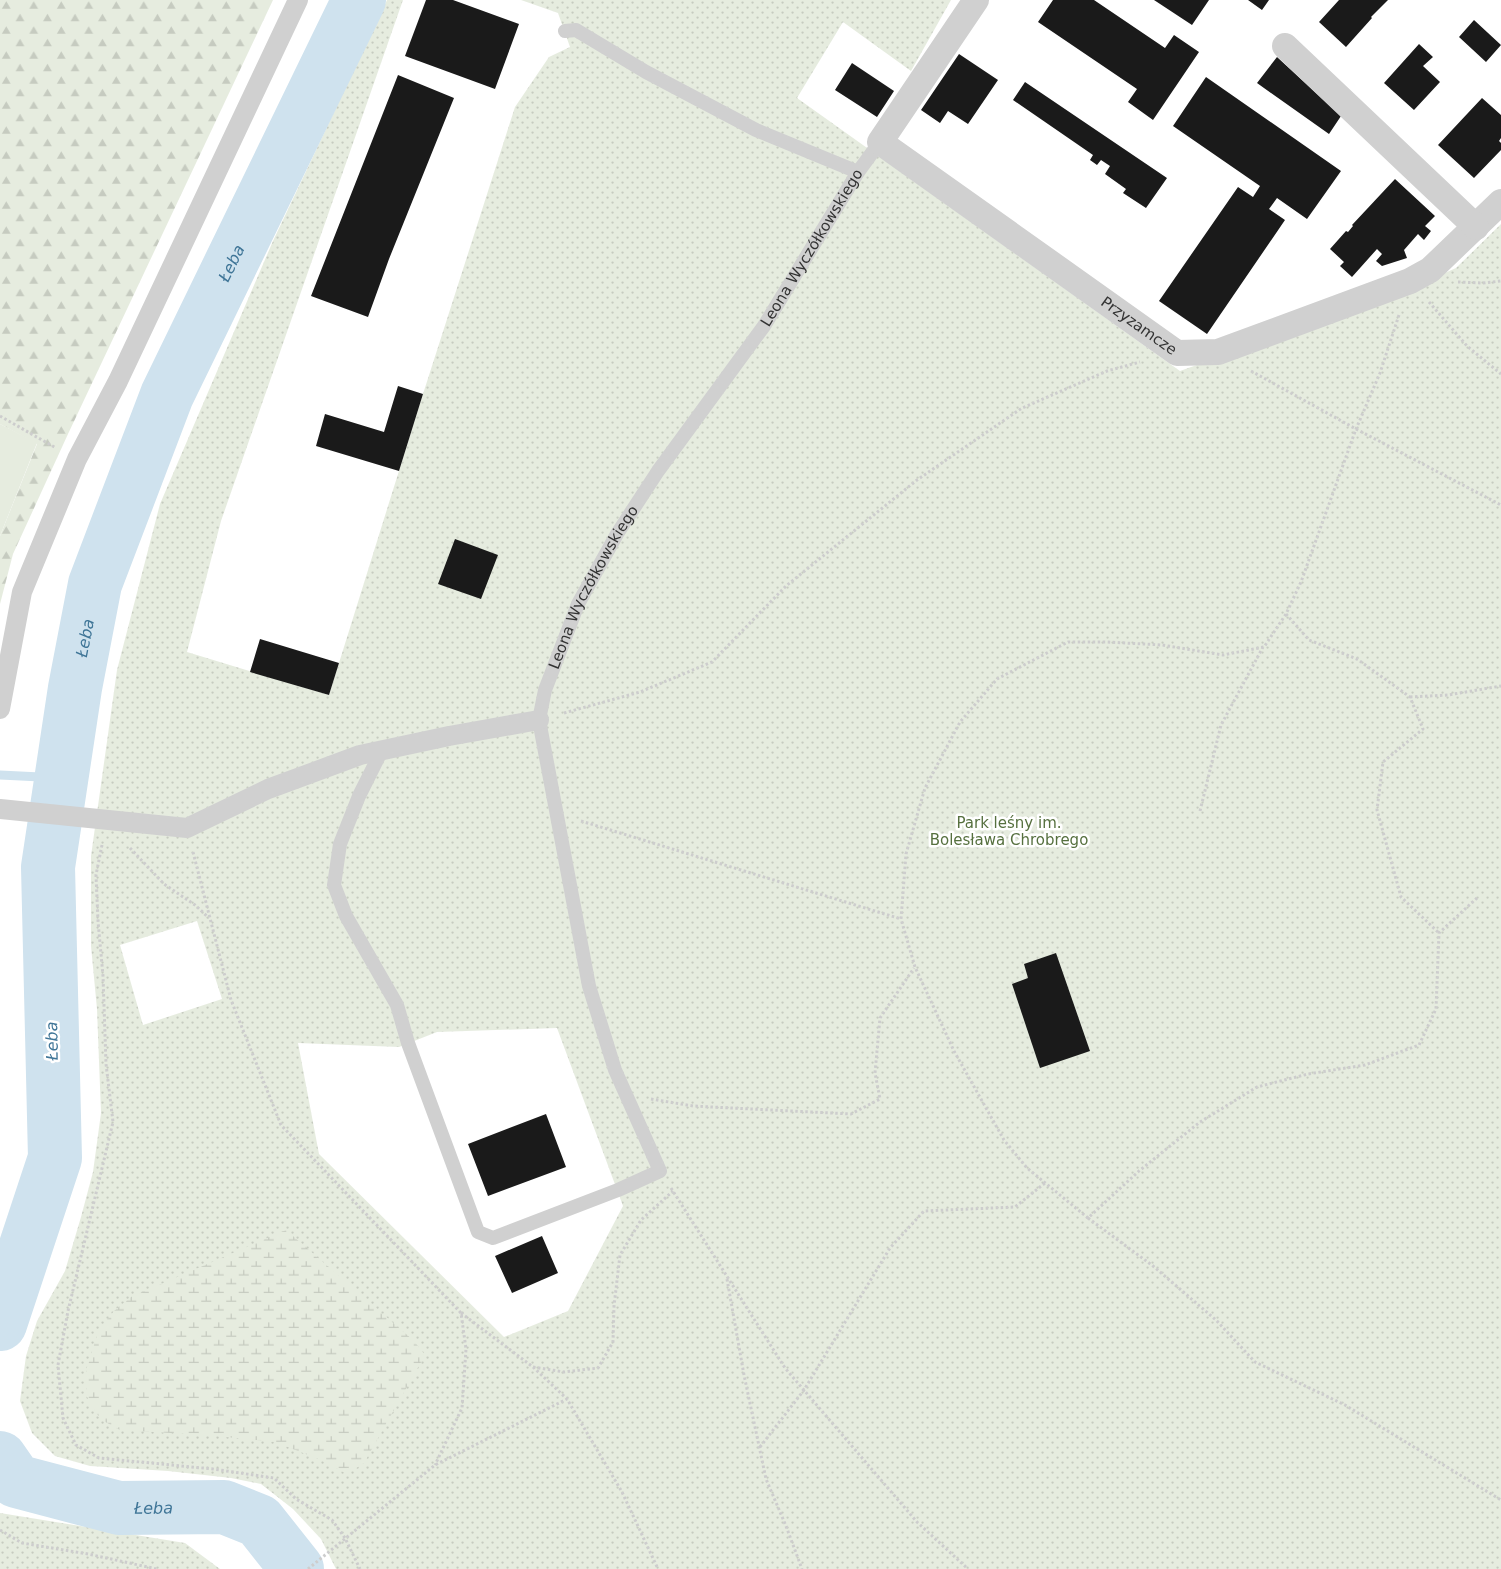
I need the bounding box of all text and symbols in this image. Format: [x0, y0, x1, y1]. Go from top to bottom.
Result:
street label: Leona Wyczółkowskiego [757, 166, 867, 330]
water label: Łeba [214, 241, 248, 285]
street label: Przyzamcze [1098, 293, 1180, 359]
street label: Leona Wyczółkowskiego [545, 502, 642, 672]
water label: Łeba [71, 617, 98, 660]
park label: Park leśny im. Bolesława Chrobrego [930, 814, 1088, 849]
water label: Łeba [42, 1021, 62, 1062]
water label: Łeba [133, 1498, 173, 1517]

